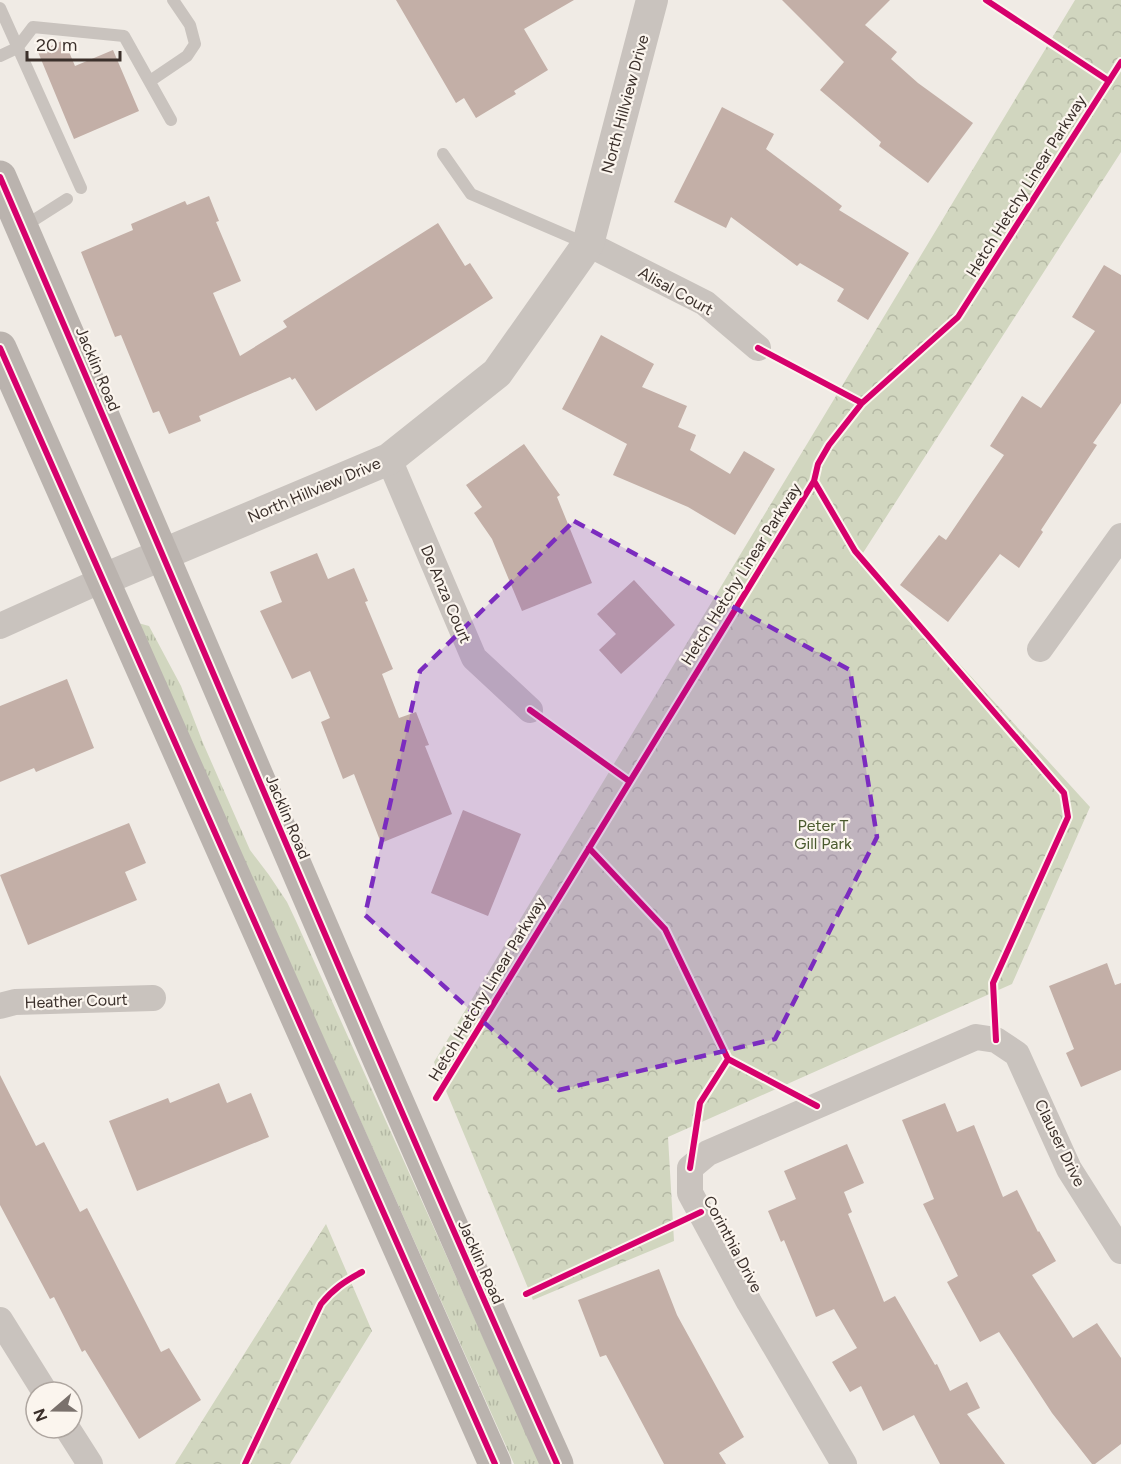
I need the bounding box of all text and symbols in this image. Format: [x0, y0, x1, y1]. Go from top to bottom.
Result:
scale bar [27, 24, 120, 62]
street label: North Hillview Drive [597, 32, 653, 175]
text: 20 m [36, 34, 77, 56]
street label: Hetch Hetchy Linear Parkway [962, 91, 1090, 281]
street label: Alisal Court [635, 263, 717, 319]
street label: Jacklin Road [72, 324, 124, 414]
street label: North Hillview Drive [245, 453, 384, 527]
street label: Hetch Hetchy Linear Parkway [677, 479, 805, 669]
street label: De Anza Court [417, 542, 475, 646]
street label: Jacklin Road [262, 772, 314, 862]
park label: Peter T Gill Park [794, 816, 852, 853]
street label: Hetch Hetchy Linear Parkway [424, 893, 550, 1084]
street label: Heather Court [24, 990, 128, 1012]
street label: Clauser Drive [1031, 1096, 1089, 1190]
street label: Corinthia Drive [700, 1192, 767, 1296]
street label: Jacklin Road [454, 1217, 508, 1307]
north arrow [24, 1380, 84, 1440]
text: N [29, 1406, 51, 1424]

